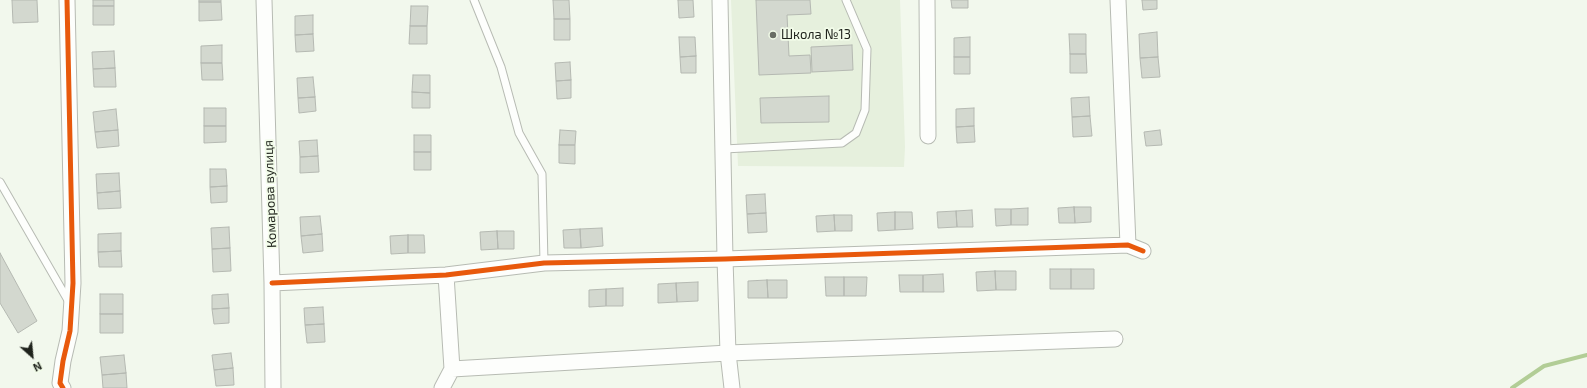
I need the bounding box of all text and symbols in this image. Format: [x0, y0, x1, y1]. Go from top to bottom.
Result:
place label: Школа №13 [781, 27, 851, 43]
marker: Школа №13 [768, 30, 778, 40]
street label: Комарова вулиця [260, 140, 280, 248]
north arrow [12, 336, 52, 376]
text: N [31, 360, 44, 375]

